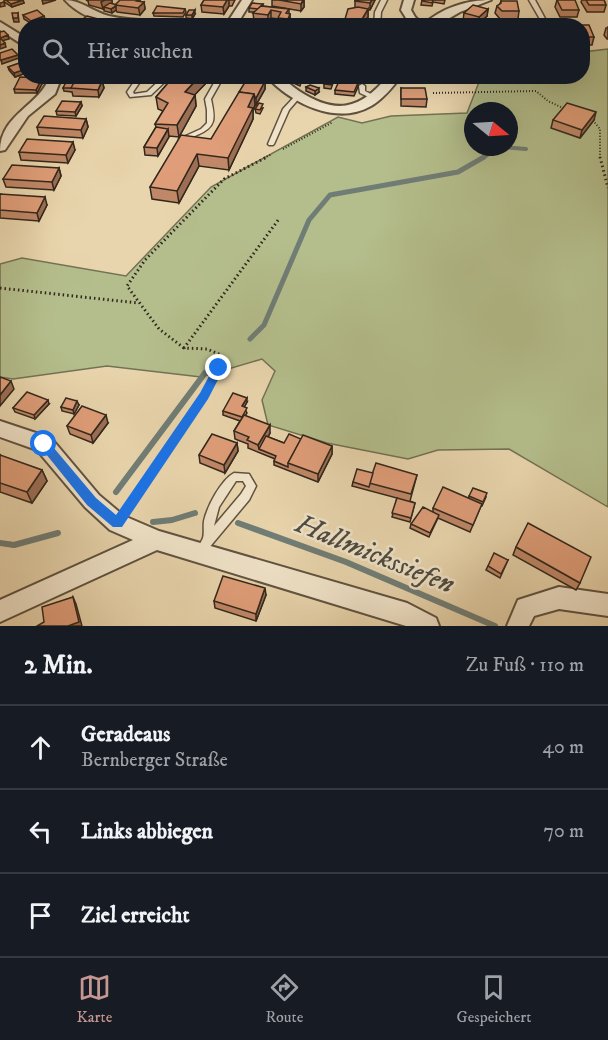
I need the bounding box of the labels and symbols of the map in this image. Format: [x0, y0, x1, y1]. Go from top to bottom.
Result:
north arrow [464, 102, 518, 156]
route end [205, 354, 231, 380]
route start [30, 430, 56, 456]
water label: Hallmickssiefen [289, 506, 460, 602]

